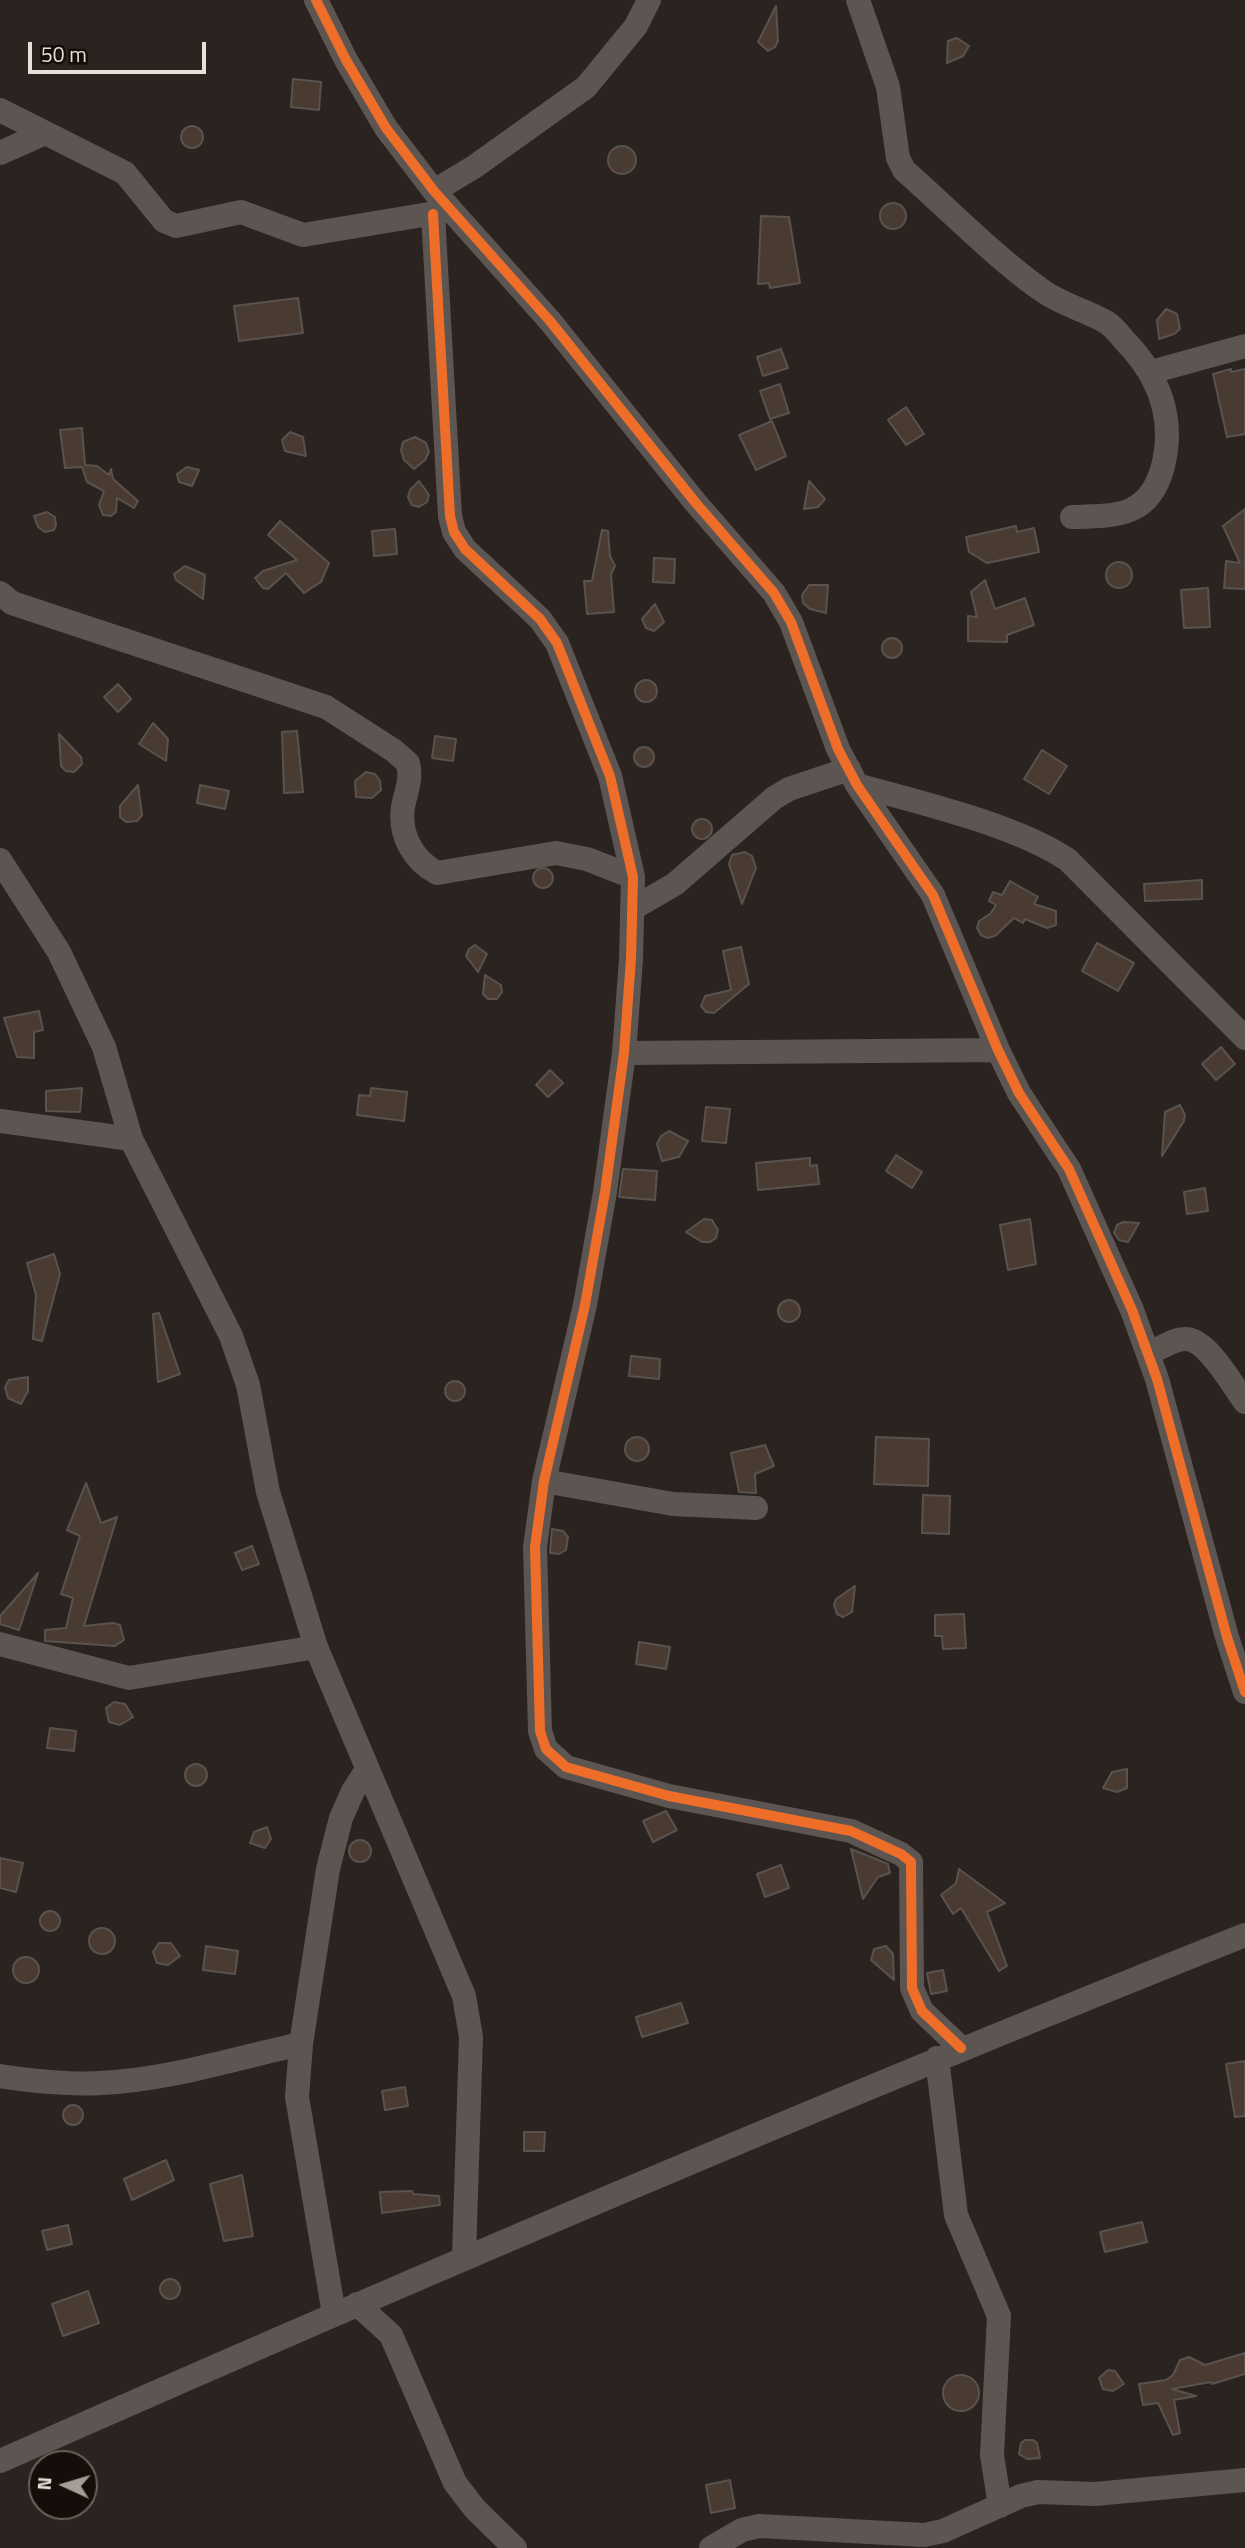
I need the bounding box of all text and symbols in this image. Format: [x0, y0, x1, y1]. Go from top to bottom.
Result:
scale bar [32, 28, 210, 72]
text: 50 m [41, 38, 87, 70]
north arrow [28, 2450, 98, 2520]
text: N [29, 2476, 58, 2491]

